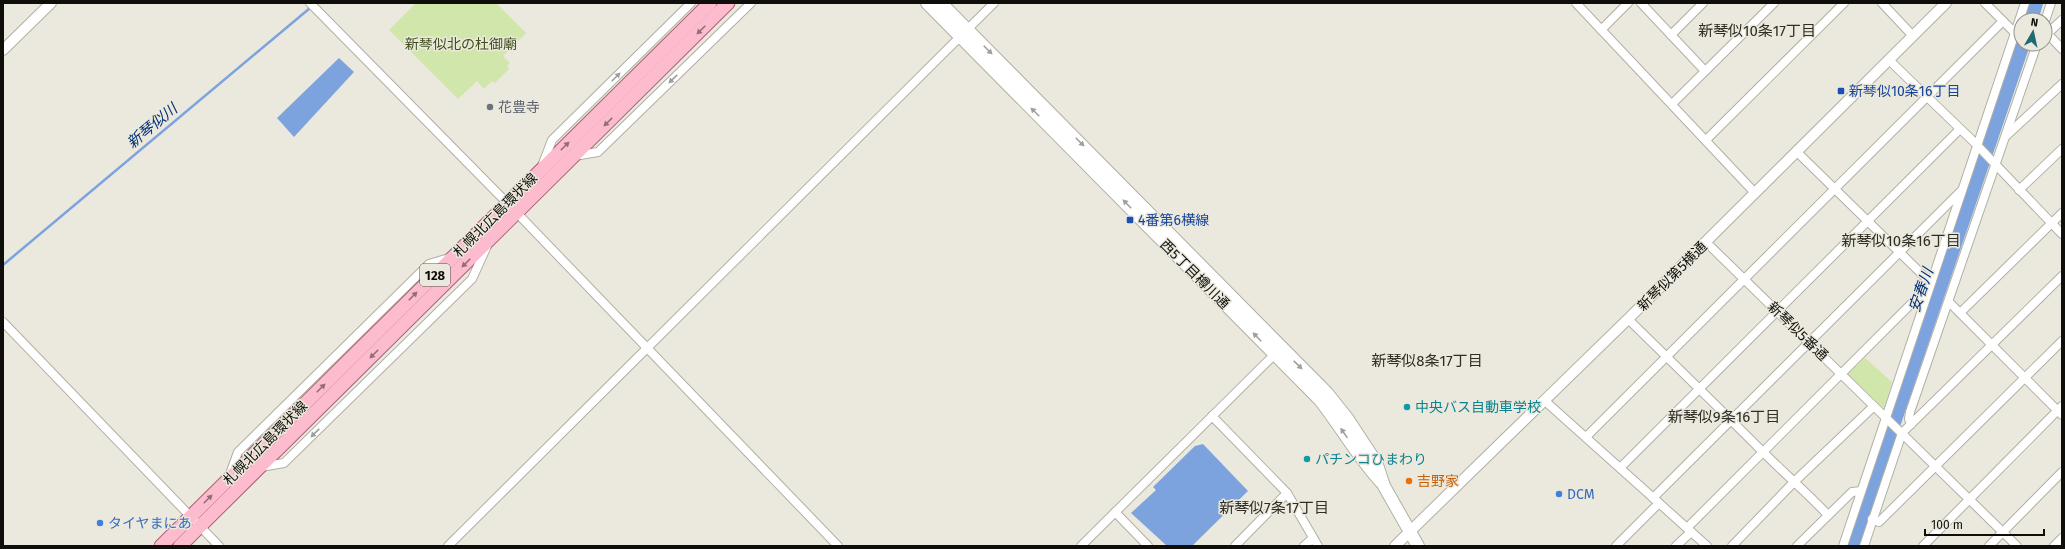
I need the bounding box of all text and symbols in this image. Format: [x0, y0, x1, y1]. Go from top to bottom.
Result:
north arrow [2013, 12, 2053, 52]
text: N [2030, 16, 2039, 30]
district label: 新琴似10条17丁目 [1698, 22, 1816, 40]
one-way arrow [696, 26, 706, 35]
park label: 新琴似北の杜御廟 [405, 36, 517, 53]
one-way arrow [983, 45, 993, 55]
one-way arrow [611, 72, 621, 82]
one-way arrow [668, 74, 678, 84]
place label: 新琴似10条16丁目 [1849, 83, 1960, 100]
marker: 新琴似10条16丁目 [1836, 86, 1846, 96]
water label: 新琴似川 [123, 99, 182, 152]
place label: 花豊寺 [498, 99, 540, 116]
marker: 花豊寺 [485, 102, 495, 112]
one-way arrow [1030, 107, 1040, 117]
one-way arrow [603, 117, 613, 127]
one-way arrow [1075, 137, 1085, 147]
one-way arrow [560, 141, 570, 151]
street label: 札幌北広島環状線 [450, 170, 541, 261]
one-way arrow [1122, 199, 1132, 209]
place label: 4番第6横線 [1138, 212, 1209, 229]
marker: 4番第6横線 [1125, 215, 1135, 225]
district label: 新琴似10条16丁目 [1841, 232, 1961, 250]
street label: 西5丁目樽川通 [1156, 236, 1233, 313]
street label: 新琴似第5横通 [1634, 238, 1711, 315]
one-way arrow [461, 258, 471, 268]
road number: 128 [420, 264, 450, 286]
water label: 安春川 [1905, 264, 1937, 314]
one-way arrow [408, 291, 418, 301]
street label: 新琴似5番通 [1764, 298, 1831, 364]
one-way arrow [1252, 332, 1262, 342]
one-way arrow [369, 349, 379, 359]
district label: 新琴似8条17丁目 [1371, 352, 1483, 370]
one-way arrow [1293, 360, 1303, 370]
one-way arrow [316, 383, 326, 393]
street label: 札幌北広島環状線 [220, 398, 311, 489]
place label: 中央バス自動車学校 [1415, 399, 1541, 416]
marker: 中央バス自動車学校 [1402, 402, 1412, 412]
district label: 新琴似9条16丁目 [1668, 408, 1780, 426]
one-way arrow [310, 428, 320, 438]
one-way arrow [1340, 428, 1348, 438]
place label: パチンコひまわり [1315, 451, 1427, 468]
marker: パチンコひまわり [1302, 454, 1312, 464]
place label: 吉野家 [1417, 473, 1459, 490]
marker: 吉野家 [1404, 476, 1414, 486]
place label: DCM [1567, 486, 1595, 503]
marker: DCM [1554, 489, 1564, 499]
one-way arrow [203, 494, 213, 504]
district label: 新琴似7条17丁目 [1219, 499, 1329, 517]
scale bar [1925, 511, 2044, 537]
place label: タイヤまにあ [108, 515, 192, 532]
marker: タイヤまにあ [95, 518, 105, 528]
text: 100 m [1931, 518, 1963, 532]

